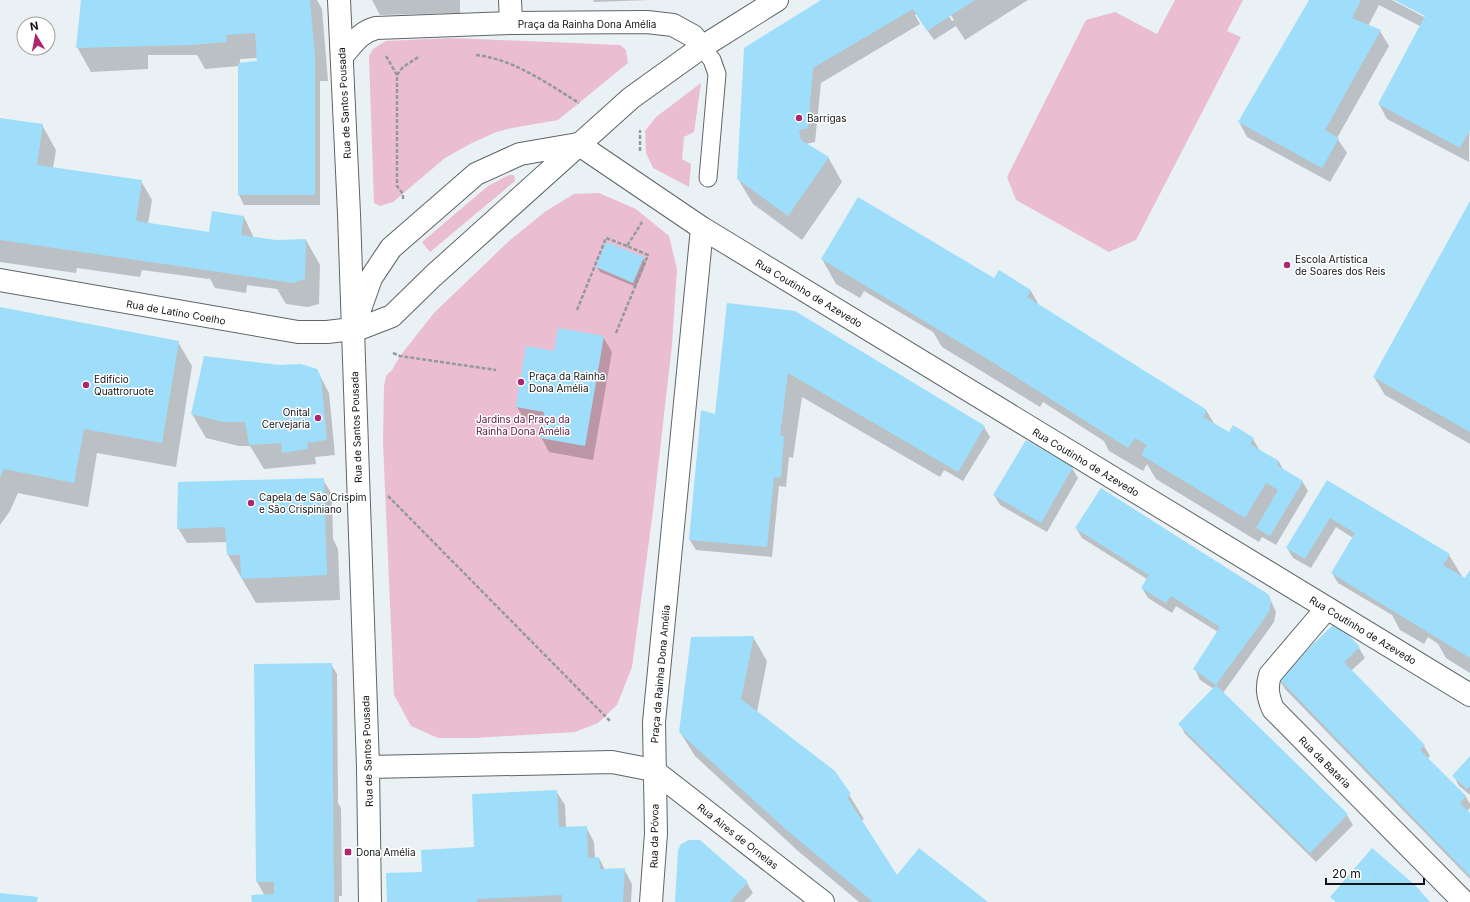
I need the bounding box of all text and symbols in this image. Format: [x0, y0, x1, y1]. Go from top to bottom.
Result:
north arrow [16, 16, 56, 56]
street label: Praça da Rainha Dona Amélia [518, 18, 656, 30]
text: N [29, 19, 40, 34]
street label: Rua de Santos Pousada [335, 47, 353, 159]
place label: Barrigas [807, 112, 846, 124]
marker: Barrigas [794, 113, 804, 123]
place label: Escola Artística de Soares dos Reis [1295, 253, 1385, 277]
street label: Rua Coutinho de Azevedo [753, 256, 865, 330]
marker: Escola Artística de Soares dos Reis [1282, 260, 1292, 270]
street label: Rua de Latino Coelho [125, 297, 227, 327]
place label: Praça da Rainha Dona Amélia [529, 370, 605, 394]
street label: Rua de Santos Pousada [348, 371, 364, 483]
place label: Edifício Quattroruote [94, 373, 154, 397]
marker: Praça da Rainha Dona Amélia [516, 377, 526, 387]
marker: Edifício Quattroruote [81, 380, 91, 390]
place label: Onital Cervejaria [262, 406, 310, 430]
marker: Onital Cervejaria [313, 413, 323, 423]
park label: Jardins da Praça da Rainha Dona Amélia [476, 413, 570, 437]
street label: Rua Coutinho de Azevedo [1030, 425, 1142, 499]
place label: Capela de São Crispim e São Crispiniano [259, 491, 367, 515]
marker: Capela de São Crispim e São Crispiniano [246, 498, 256, 508]
street label: Rua Coutinho de Azevedo [1307, 593, 1419, 667]
street label: Praça da Rainha Dona Amélia [648, 604, 672, 744]
street label: Rua de Santos Pousada [359, 695, 375, 807]
street label: Rua da Bataria [1297, 734, 1353, 790]
street label: Rua Aires de Ornelas [695, 801, 781, 871]
street label: Rua da Póvoa [647, 804, 661, 868]
place label: Dona Amélia [356, 846, 416, 858]
marker: Dona Amélia [343, 847, 353, 857]
scale bar [1326, 860, 1424, 886]
text: 20 m [1332, 866, 1361, 881]

